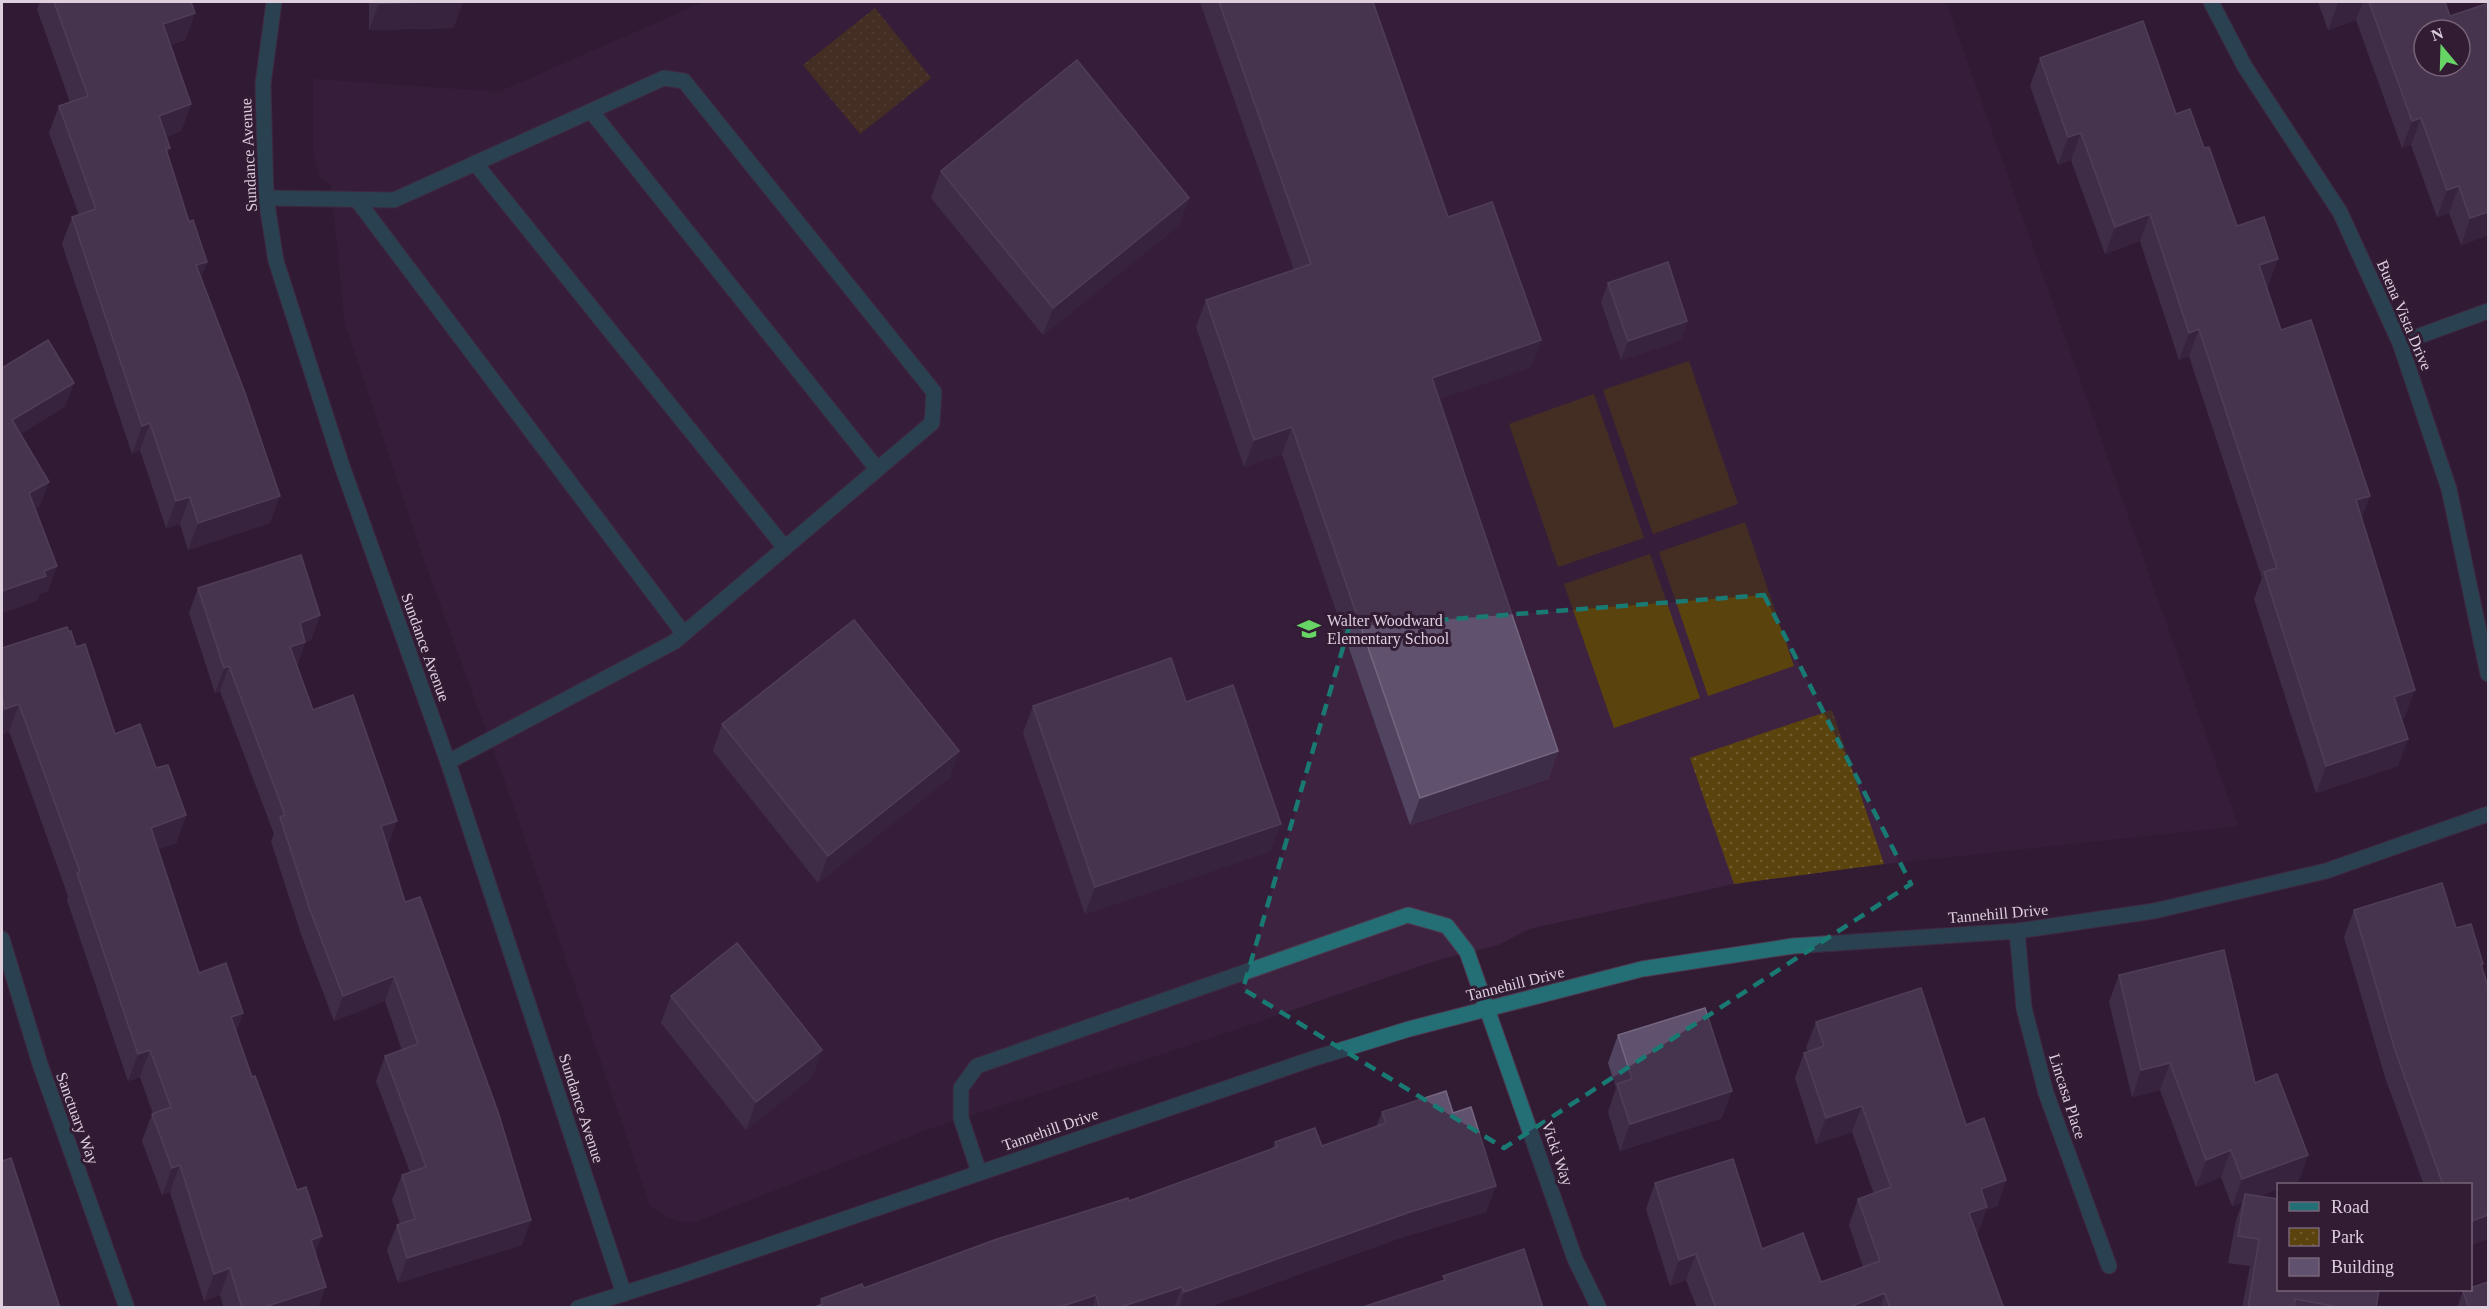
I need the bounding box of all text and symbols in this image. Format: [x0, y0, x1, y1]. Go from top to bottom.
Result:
north arrow [2412, 18, 2472, 78]
text: N [2429, 24, 2446, 44]
street label: Sundance Avenue [237, 98, 260, 212]
street label: Buena Vista Drive [2374, 258, 2435, 373]
street label: Sundance Avenue [398, 591, 453, 704]
place label: Walter Woodward Elementary School [1327, 612, 1450, 648]
school or university icon: Walter Woodward Elementary School [1296, 616, 1322, 642]
street label: Tannehill Drive [1947, 901, 2049, 926]
street label: Tannehill Drive [1464, 963, 1566, 1004]
street label: Sundance Avenue [556, 1051, 607, 1165]
street label: Lincasa Place [2046, 1051, 2089, 1141]
street label: Sanctuary Way [52, 1070, 102, 1167]
street label: Tannehill Drive [1000, 1105, 1101, 1154]
street label: Vicki Way [1538, 1119, 1577, 1188]
legend [2277, 1183, 2472, 1291]
text: Road [2331, 1197, 2369, 1217]
text: Park [2331, 1227, 2364, 1247]
text: Building [2331, 1257, 2394, 1277]

